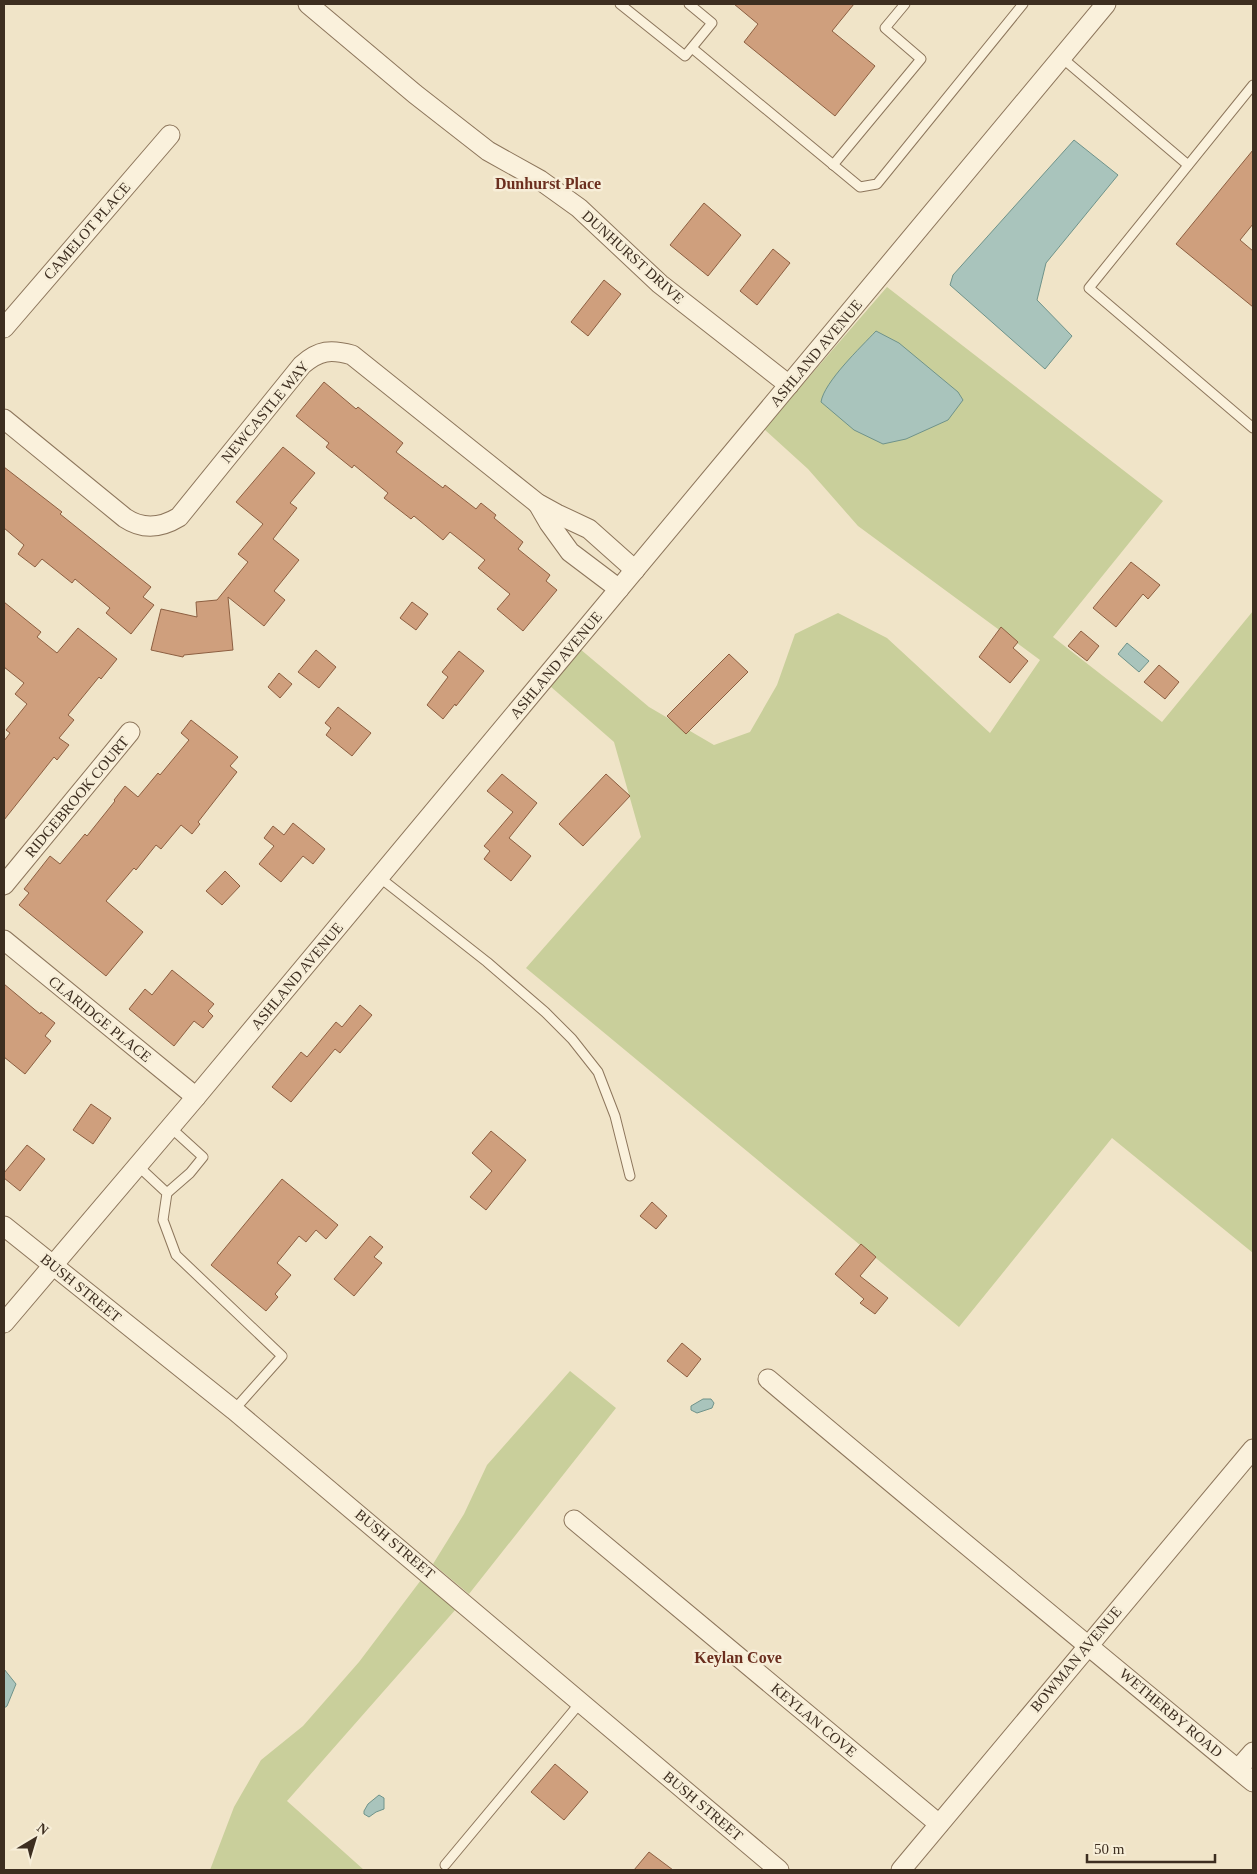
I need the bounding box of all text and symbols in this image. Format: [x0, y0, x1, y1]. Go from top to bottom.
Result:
district label: Dunhurst Place [495, 175, 601, 192]
street label: CAMELOT PLACE [40, 179, 134, 283]
street label: DUNHURST DRIVE [579, 207, 687, 307]
street label: ASHLAND AVENUE [767, 296, 865, 410]
street label: NEWCASTLE WAY [218, 358, 312, 466]
street label: ASHLAND AVENUE [507, 608, 605, 722]
street label: RIDGEBROOK COURT [22, 734, 132, 860]
street label: ASHLAND AVENUE [248, 919, 346, 1033]
street label: CLARIDGE PLACE [46, 973, 154, 1065]
street label: BUSH STREET [38, 1251, 124, 1325]
street label: BUSH STREET [352, 1506, 438, 1582]
street label: BOWMAN AVENUE [1027, 1603, 1125, 1715]
district label: Keylan Cove [694, 1649, 782, 1667]
street label: WETHERBY ROAD [1116, 1665, 1226, 1761]
street label: KEYLAN COVE [768, 1680, 860, 1760]
street label: BUSH STREET [660, 1768, 746, 1844]
north arrow [10, 1814, 60, 1864]
text: N [34, 1820, 51, 1838]
scale bar [1087, 1832, 1214, 1864]
text: 50 m [1094, 1841, 1125, 1857]

